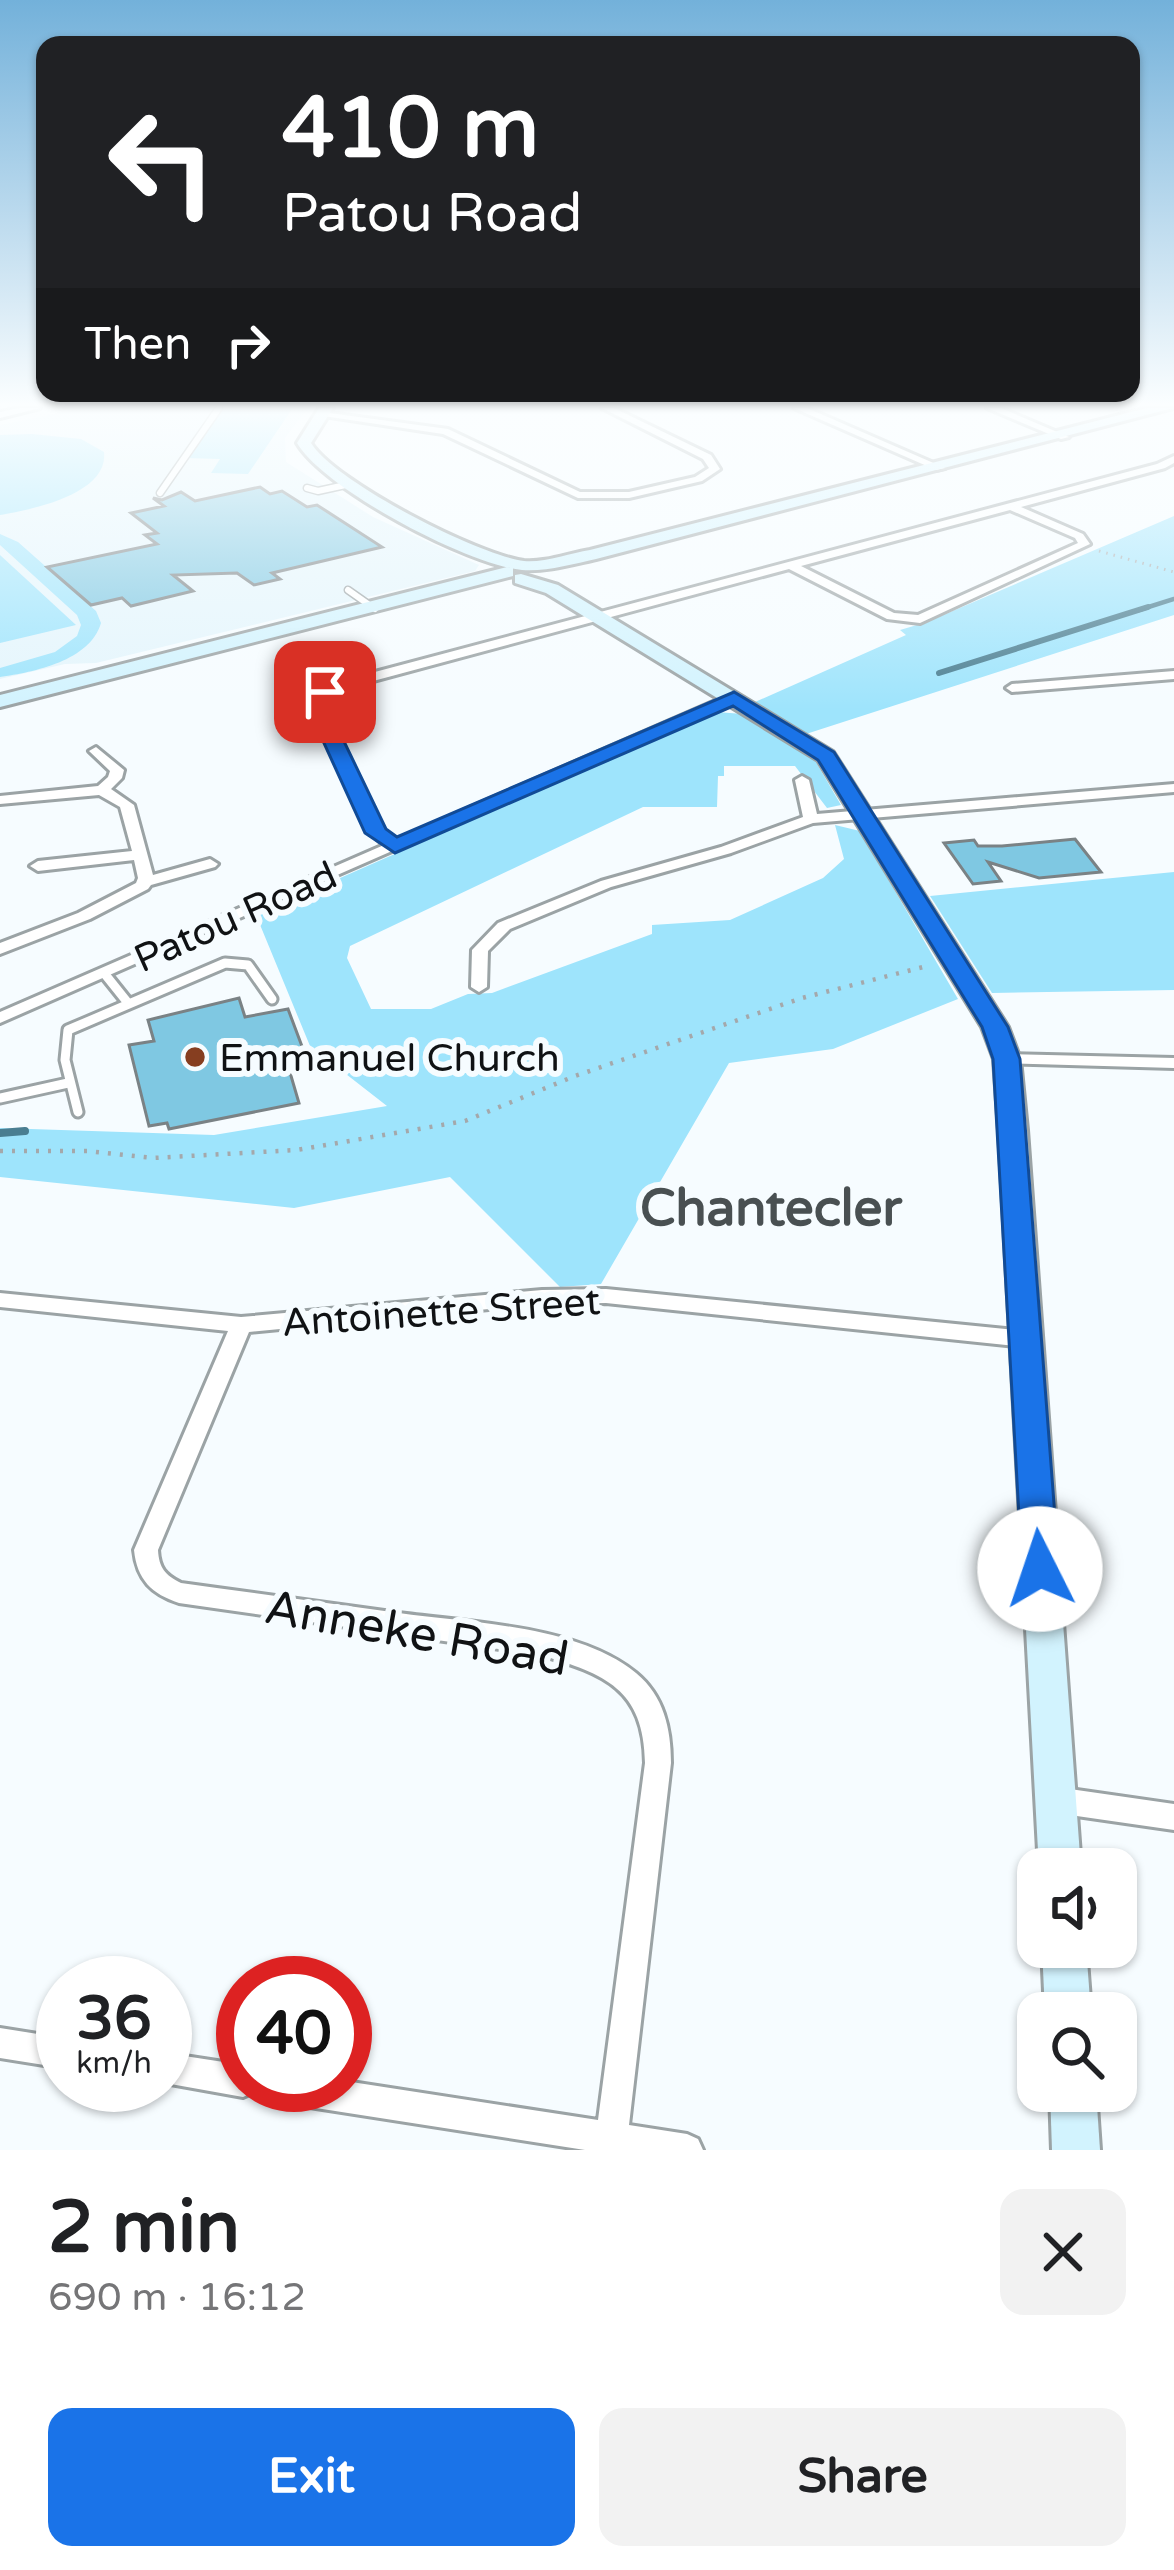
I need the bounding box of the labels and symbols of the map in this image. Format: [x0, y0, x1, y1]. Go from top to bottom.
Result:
pin [274, 641, 376, 743]
street label: Patou Road [127, 852, 344, 983]
place label: Emmanuel Church [219, 1035, 560, 1082]
marker: Emmanuel Church [182, 1044, 208, 1070]
district label: Chantecler [640, 1178, 902, 1240]
street label: Antoinette Street [280, 1278, 602, 1347]
position arrow [977, 1506, 1103, 1632]
street label: Anneke Road [260, 1579, 573, 1689]
speed limit sign: 40 [216, 1956, 372, 2112]

